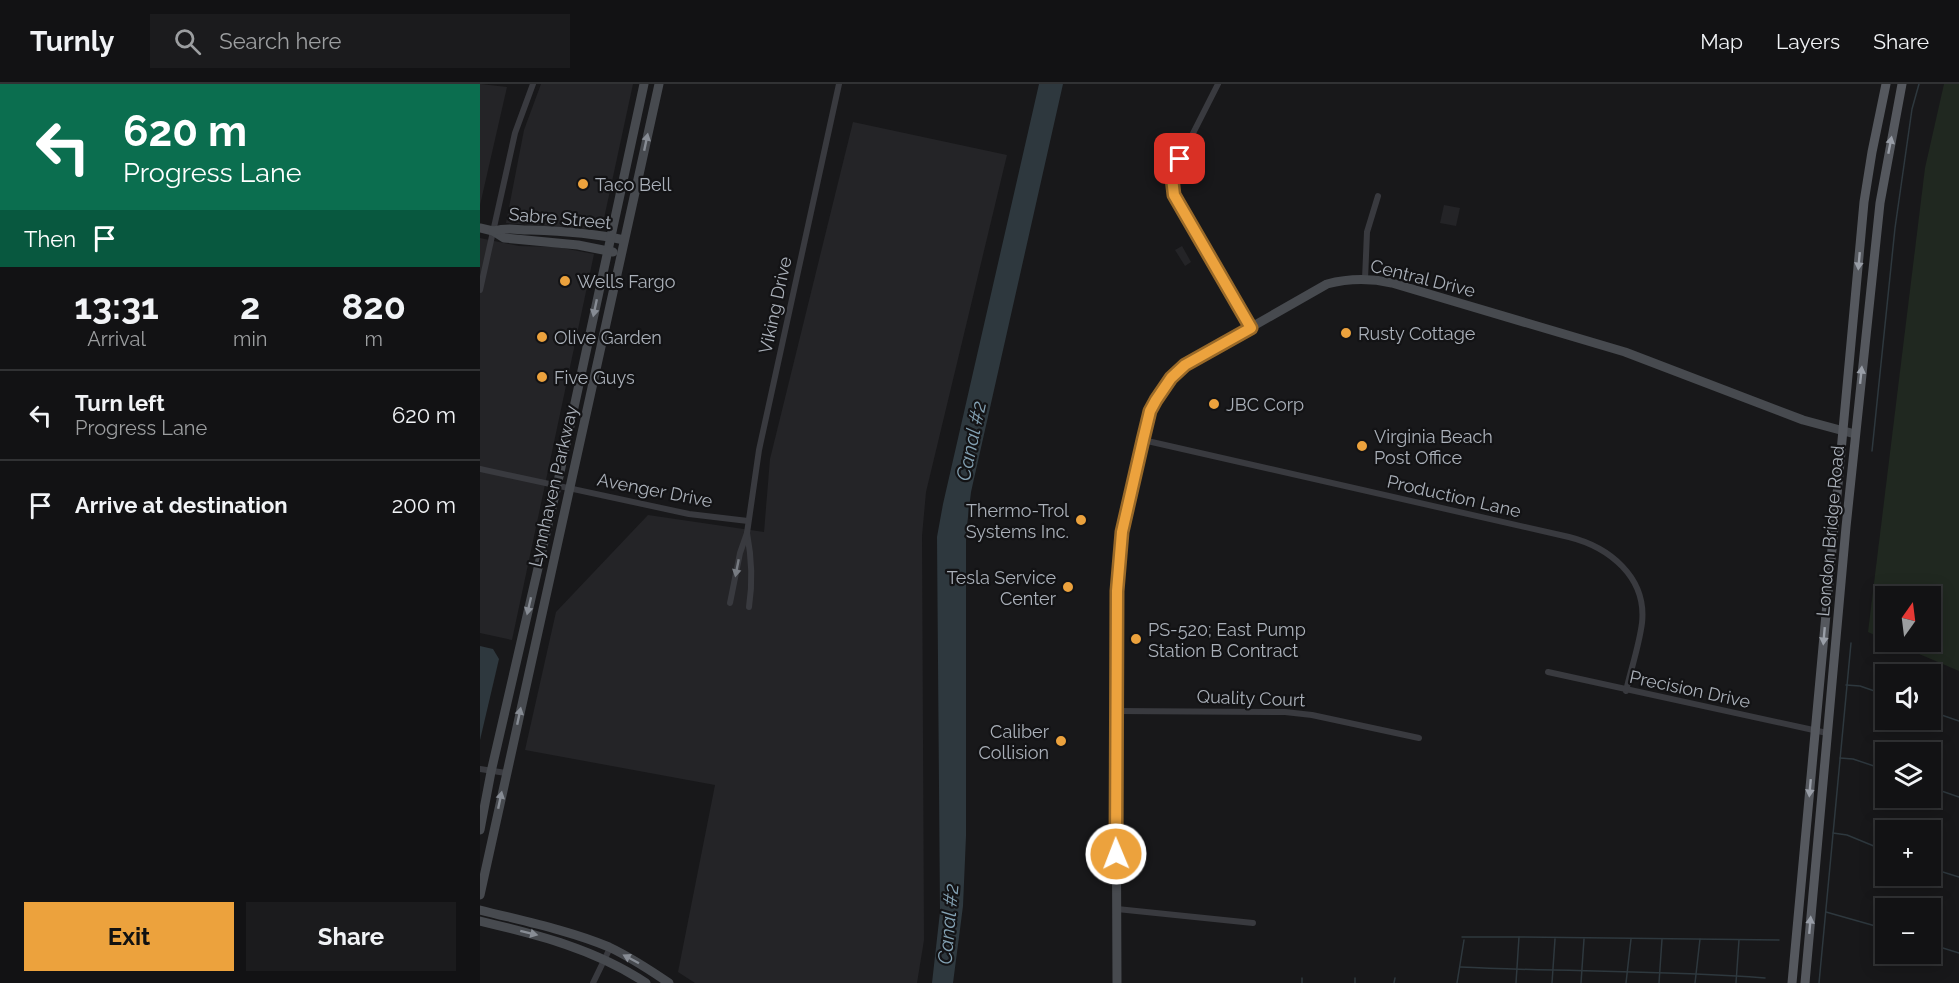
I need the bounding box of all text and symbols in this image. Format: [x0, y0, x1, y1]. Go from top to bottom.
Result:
search box [150, 14, 570, 68]
text: Turnly [30, 25, 114, 58]
icon: search [171, 25, 204, 58]
text: Search here [219, 28, 341, 54]
text: Map [1700, 29, 1743, 54]
text: Layers [1776, 29, 1840, 54]
text: Share [1873, 29, 1929, 54]
text: 620 m [123, 107, 247, 156]
icon: left [24, 108, 102, 186]
one-way arrow [642, 132, 651, 151]
pin [1154, 133, 1205, 184]
one-way arrow [1886, 136, 1895, 155]
icon: arrive [1163, 142, 1196, 175]
text: Progress Lane [123, 157, 302, 188]
place label: Taco Bell [595, 174, 671, 195]
marker: Taco Bell [576, 177, 590, 191]
street label: Sabre Street [508, 203, 612, 233]
icon: arrive [88, 222, 121, 255]
text: Then [24, 226, 76, 252]
one-way arrow [1854, 251, 1864, 270]
street label: Viking Drive [754, 254, 796, 355]
street label: Central Drive [1368, 255, 1478, 301]
place label: Wells Fargo [577, 271, 676, 292]
marker: Wells Fargo [558, 274, 572, 288]
text: 13:31 [74, 285, 159, 327]
text: 2 [240, 285, 260, 327]
text: 820 [342, 285, 406, 327]
one-way arrow [590, 299, 600, 317]
place label: Rusty Cottage [1358, 323, 1476, 344]
marker: Rusty Cottage [1339, 326, 1353, 340]
text: Arrival [87, 327, 146, 351]
text: min [233, 327, 267, 351]
text: m [364, 327, 383, 351]
place label: Olive Garden [554, 327, 662, 348]
marker: Olive Garden [535, 330, 549, 344]
one-way arrow [1856, 366, 1866, 385]
place label: Five Guys [554, 367, 635, 388]
marker: Five Guys [535, 370, 549, 384]
text: Turn left [75, 390, 165, 416]
place label: JBC Corp [1226, 394, 1304, 415]
marker: JBC Corp [1207, 397, 1221, 411]
icon: left [24, 399, 57, 432]
water label: Canal #2 [951, 399, 991, 483]
text: 620 m [392, 402, 456, 428]
street label: Lynnhaven Parkway [524, 403, 582, 569]
text: Progress Lane [75, 416, 207, 440]
place label: Virginia Beach Post Office [1374, 426, 1493, 468]
marker: Virginia Beach Post Office [1355, 439, 1369, 453]
street label: London Bridge Road [1812, 445, 1848, 617]
street label: Avenger Drive [596, 469, 715, 512]
street label: Production Lane [1385, 470, 1523, 522]
icon: arrive [24, 489, 57, 522]
text: Arrive at destination [75, 492, 288, 518]
text: 200 m [392, 492, 456, 518]
place label: Thermo-Trol Systems Inc. [966, 500, 1069, 542]
marker: Thermo-Trol Systems Inc. [1074, 513, 1088, 527]
one-way arrow [732, 558, 741, 577]
place label: Tesla Service Center [947, 567, 1057, 609]
marker: Tesla Service Center [1061, 580, 1075, 594]
north arrow [1875, 586, 1941, 652]
map controls [1875, 586, 1941, 964]
one-way arrow [524, 596, 534, 615]
place label: PS-520; East Pump Station B Contract [1148, 619, 1306, 661]
one-way arrow [1819, 627, 1829, 646]
marker: PS-520; East Pump Station B Contract [1129, 632, 1143, 646]
button: sound [1875, 664, 1941, 730]
street label: Precision Drive [1628, 666, 1753, 712]
street label: Quality Court [1196, 686, 1306, 710]
one-way arrow [514, 707, 524, 725]
place label: Caliber Collision [978, 721, 1050, 763]
marker: Caliber Collision [1054, 734, 1068, 748]
button: layers [1875, 742, 1941, 808]
one-way arrow [1805, 779, 1815, 798]
one-way arrow [496, 791, 506, 809]
button: + [1875, 820, 1941, 886]
position arrow [1084, 822, 1148, 886]
water label: Canal #2 [933, 883, 963, 965]
button: − [1875, 898, 1941, 964]
button: Exit [24, 902, 234, 971]
button: Share [246, 902, 456, 971]
one-way arrow [1805, 915, 1815, 934]
one-way arrow [520, 929, 538, 938]
one-way arrow [623, 954, 640, 964]

